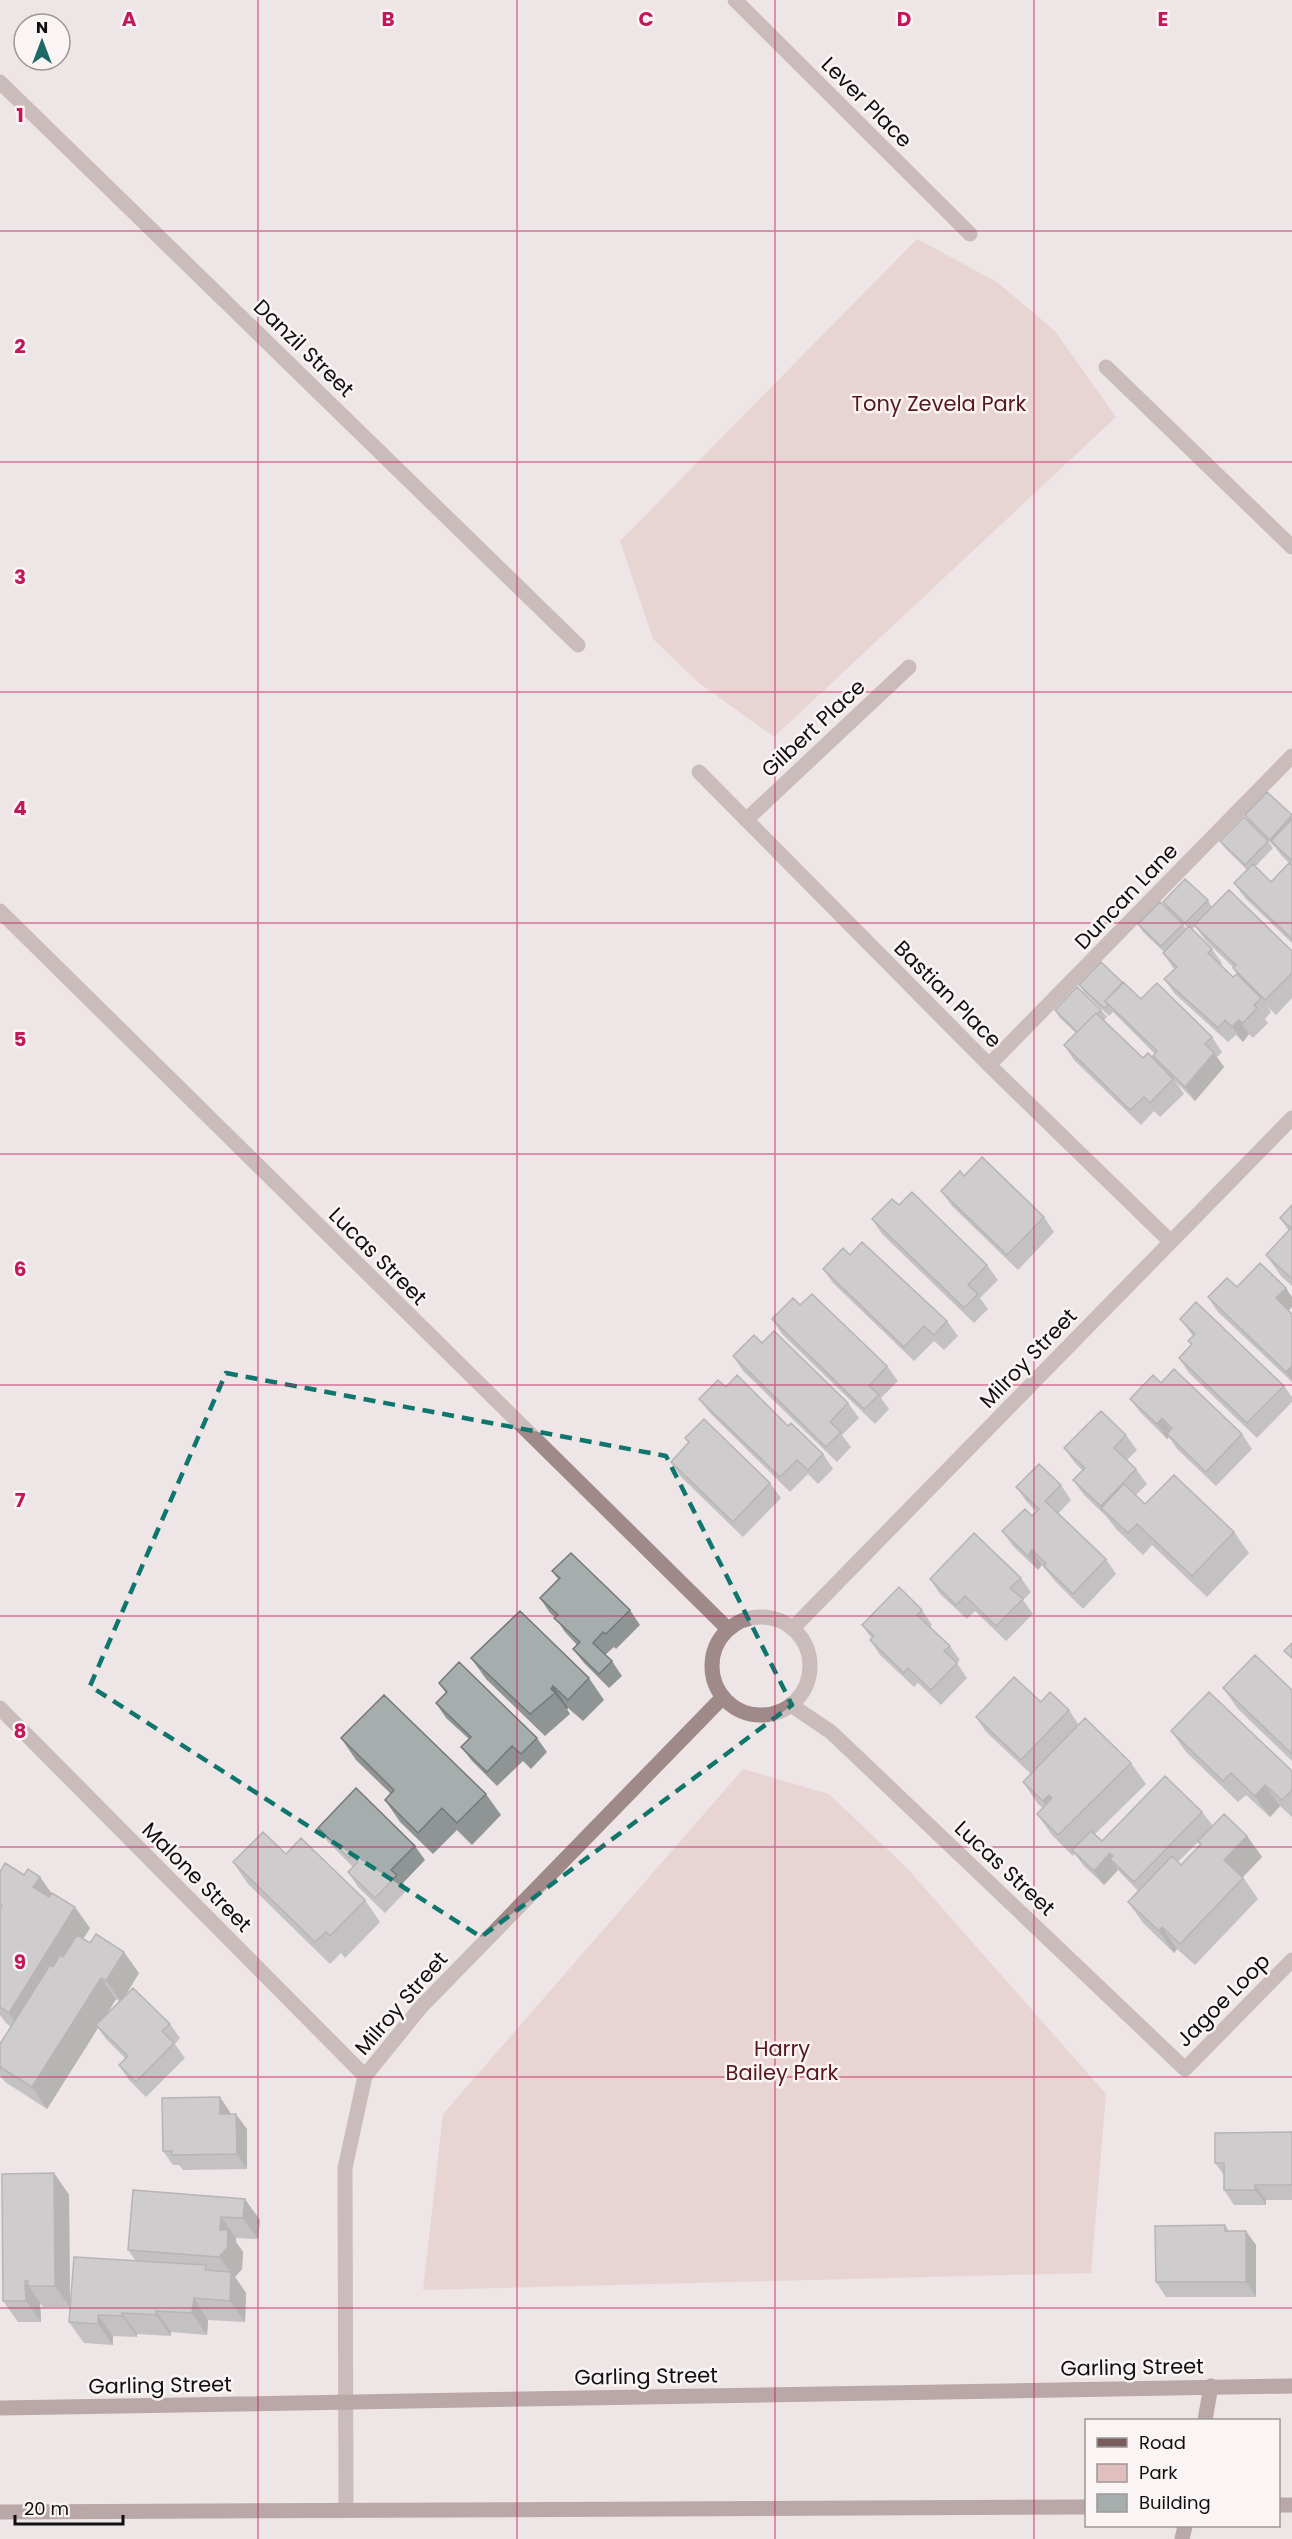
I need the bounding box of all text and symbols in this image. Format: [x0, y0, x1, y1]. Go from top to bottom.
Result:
text: A [122, 5, 137, 33]
text: B [381, 5, 395, 33]
text: C [638, 5, 654, 33]
text: D [897, 5, 911, 33]
text: E [1158, 5, 1168, 33]
north arrow [12, 12, 72, 72]
text: N [36, 16, 48, 39]
street label: Lever Place [815, 50, 919, 154]
text: 1 [16, 101, 24, 129]
street label: Danzil Street [247, 293, 361, 403]
text: 2 [14, 332, 26, 360]
park label: Tony Zevela Park [852, 389, 1027, 418]
text: 3 [14, 563, 26, 591]
street label: Gilbert Place [755, 672, 871, 784]
text: 4 [13, 794, 27, 822]
street label: Duncan Lane [1068, 836, 1184, 956]
street label: Bastian Place [888, 934, 1008, 1054]
text: 5 [14, 1025, 27, 1053]
street label: Lucas Street [323, 1201, 433, 1311]
text: 6 [14, 1255, 26, 1283]
street label: Milroy Street [973, 1302, 1083, 1414]
text: 7 [15, 1486, 26, 1514]
text: 8 [14, 1717, 26, 1745]
street label: Lucas Street [948, 1814, 1062, 1922]
street label: Malone Street [136, 1816, 258, 1938]
street label: Milroy Street [348, 1945, 454, 2061]
street label: Jagoe Loop [1170, 1947, 1276, 2053]
text: 9 [14, 1948, 26, 1976]
park label: Harry Bailey Park [726, 2034, 839, 2087]
street label: Garling Street [1060, 2351, 1204, 2383]
street label: Garling Street [574, 2360, 718, 2392]
street label: Garling Street [88, 2369, 232, 2401]
legend [1085, 2419, 1280, 2527]
text: Road [1139, 2430, 1186, 2455]
text: Park [1139, 2460, 1178, 2485]
scale bar [15, 2488, 123, 2526]
text: Building [1139, 2490, 1211, 2515]
text: 20 m [24, 2496, 69, 2521]

